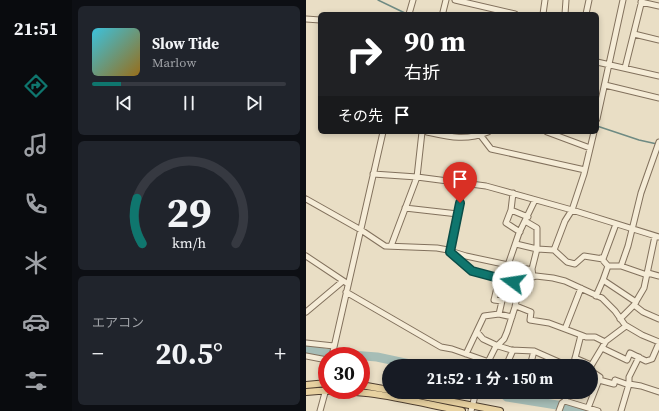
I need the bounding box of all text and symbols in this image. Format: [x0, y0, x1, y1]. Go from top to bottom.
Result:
text: 21:51 [14, 16, 58, 41]
text: 90 m [404, 22, 466, 60]
icon: right [338, 28, 390, 80]
text: Slow Tide [152, 33, 219, 54]
text: Marlow [152, 54, 196, 71]
text: 右折 [404, 60, 440, 85]
icon: directions [22, 72, 50, 100]
icon: previous [113, 92, 135, 114]
icon: pause [178, 92, 200, 114]
icon: next [243, 92, 265, 114]
icon: arrive [391, 104, 413, 126]
text: その先 [338, 105, 383, 126]
icon: music [22, 131, 50, 159]
pin [443, 162, 477, 203]
icon: arrive [449, 168, 471, 190]
text: 29 [166, 183, 212, 240]
icon: phone [22, 190, 50, 218]
text: km/h [172, 232, 206, 252]
icon: climate [22, 249, 50, 277]
position arrow [492, 261, 534, 303]
icon: car [22, 308, 50, 336]
text: エアコン [92, 314, 144, 331]
text: 20.5° [155, 333, 223, 374]
text: − [92, 338, 104, 368]
text: + [274, 338, 286, 368]
speed limit sign: 30 [318, 347, 370, 399]
icon: filters [22, 367, 50, 395]
text: 21:52 · 1 分 · 150 m [427, 368, 553, 389]

